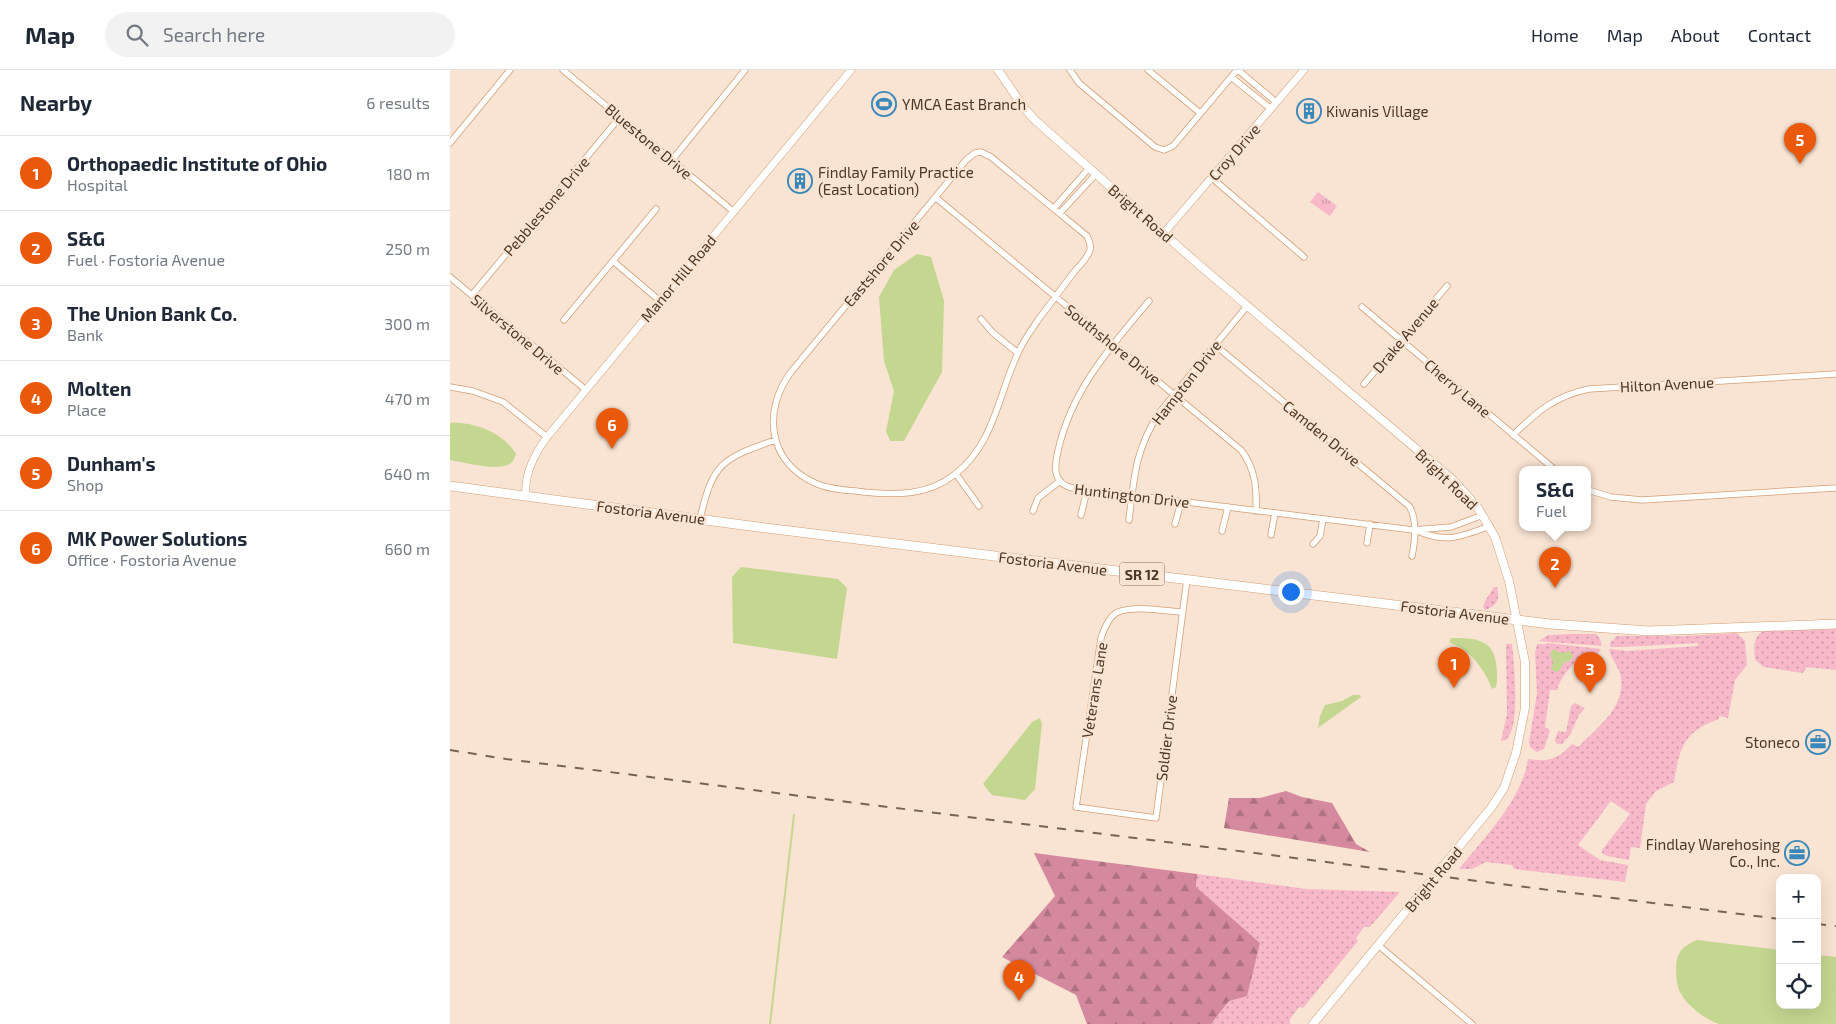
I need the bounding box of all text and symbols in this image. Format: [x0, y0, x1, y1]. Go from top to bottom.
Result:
search box [105, 12, 455, 57]
text: Map [25, 20, 75, 49]
icon: search [123, 21, 151, 49]
text: Search here [163, 23, 265, 46]
text: Home [1531, 24, 1579, 46]
text: Map [1607, 24, 1643, 46]
text: About [1671, 24, 1720, 46]
text: Contact [1748, 24, 1811, 46]
text: Nearby [20, 90, 92, 115]
sports icon: YMCA East Branch [871, 91, 897, 117]
text: 6 results [366, 93, 430, 112]
place label: YMCA East Branch [902, 95, 1026, 113]
building icon: Kiwanis Village [1296, 98, 1322, 124]
street label: Bluestone Drive [602, 99, 696, 183]
place label: Kiwanis Village [1326, 102, 1429, 120]
street label: Croy Drive [1204, 120, 1264, 184]
pin: 5 [1784, 123, 1816, 164]
text: Orthopaedic Institute of Ohio [67, 152, 327, 175]
street label: Pebblestone Drive [499, 153, 593, 259]
place label: Findlay Family Practice (East Location) [818, 163, 974, 198]
text: 1 [33, 164, 39, 183]
text: 180 m [387, 164, 430, 183]
building icon: Findlay Family Practice (East Location) [787, 168, 813, 194]
text: Hospital [67, 175, 128, 194]
street label: Bright Road [1105, 180, 1177, 246]
street label: Eastshore Drive [840, 216, 922, 310]
text: S&G [67, 227, 105, 250]
street label: Manor Hill Road [636, 231, 720, 325]
text: 2 [31, 239, 41, 258]
text: 250 m [385, 239, 430, 258]
text: Fuel · Fostoria Avenue [67, 250, 225, 269]
street label: Silverstone Drive [468, 290, 568, 378]
street label: Drake Avenue [1368, 294, 1442, 376]
street label: Southshore Drive [1062, 300, 1164, 388]
text: The Union Bank Co. [67, 302, 237, 325]
text: 3 [31, 314, 41, 333]
text: 300 m [384, 314, 430, 333]
text: Bank [67, 325, 103, 344]
street label: Hampton Drive [1148, 336, 1224, 428]
street label: Cherry Lane [1421, 355, 1495, 421]
street label: Hilton Avenue [1619, 373, 1715, 395]
text: Molten [67, 377, 132, 400]
text: 4 [31, 389, 41, 408]
text: 470 m [385, 389, 430, 408]
street label: Camden Drive [1280, 396, 1364, 470]
text: Place [67, 400, 106, 419]
pin: 6 [596, 408, 628, 449]
street label: Bright Road [1412, 445, 1482, 513]
text: Dunham's [67, 452, 156, 475]
text: 5 [32, 464, 40, 483]
text: 640 m [384, 464, 430, 483]
popup [1519, 466, 1591, 531]
text: Shop [67, 475, 104, 494]
text: S&G [1536, 478, 1574, 501]
street label: Huntington Drive [1073, 479, 1191, 511]
street label: Fostoria Avenue [596, 496, 706, 528]
text: Fuel [1536, 501, 1567, 520]
text: MK Power Solutions [67, 527, 247, 550]
text: 6 [31, 539, 41, 558]
text: 660 m [384, 539, 430, 558]
street label: Fostoria Avenue [998, 547, 1108, 579]
pin: 2 [1539, 547, 1571, 588]
text: Office · Fostoria Avenue [67, 550, 237, 569]
road number: SR 12 [1120, 562, 1164, 586]
your location [1278, 579, 1304, 605]
street label: Fostoria Avenue [1400, 596, 1510, 628]
street label: Veterans Lane [1078, 641, 1110, 739]
pin: 1 [1438, 647, 1470, 688]
pin: 3 [1574, 652, 1606, 693]
street label: Soldier Drive [1152, 694, 1180, 782]
office icon: Stoneco [1805, 729, 1831, 755]
place label: Stoneco [1745, 733, 1800, 751]
place label: Findlay Warehosing Co., Inc. [1646, 835, 1781, 870]
office icon: Findlay Warehosing Co., Inc. [1784, 840, 1810, 866]
street label: Bright Road [1400, 843, 1466, 915]
map controls [1776, 874, 1821, 1009]
button: + [1776, 874, 1821, 919]
button: − [1776, 919, 1821, 964]
pin: 4 [1003, 960, 1035, 1001]
button: locate [1776, 964, 1821, 1009]

